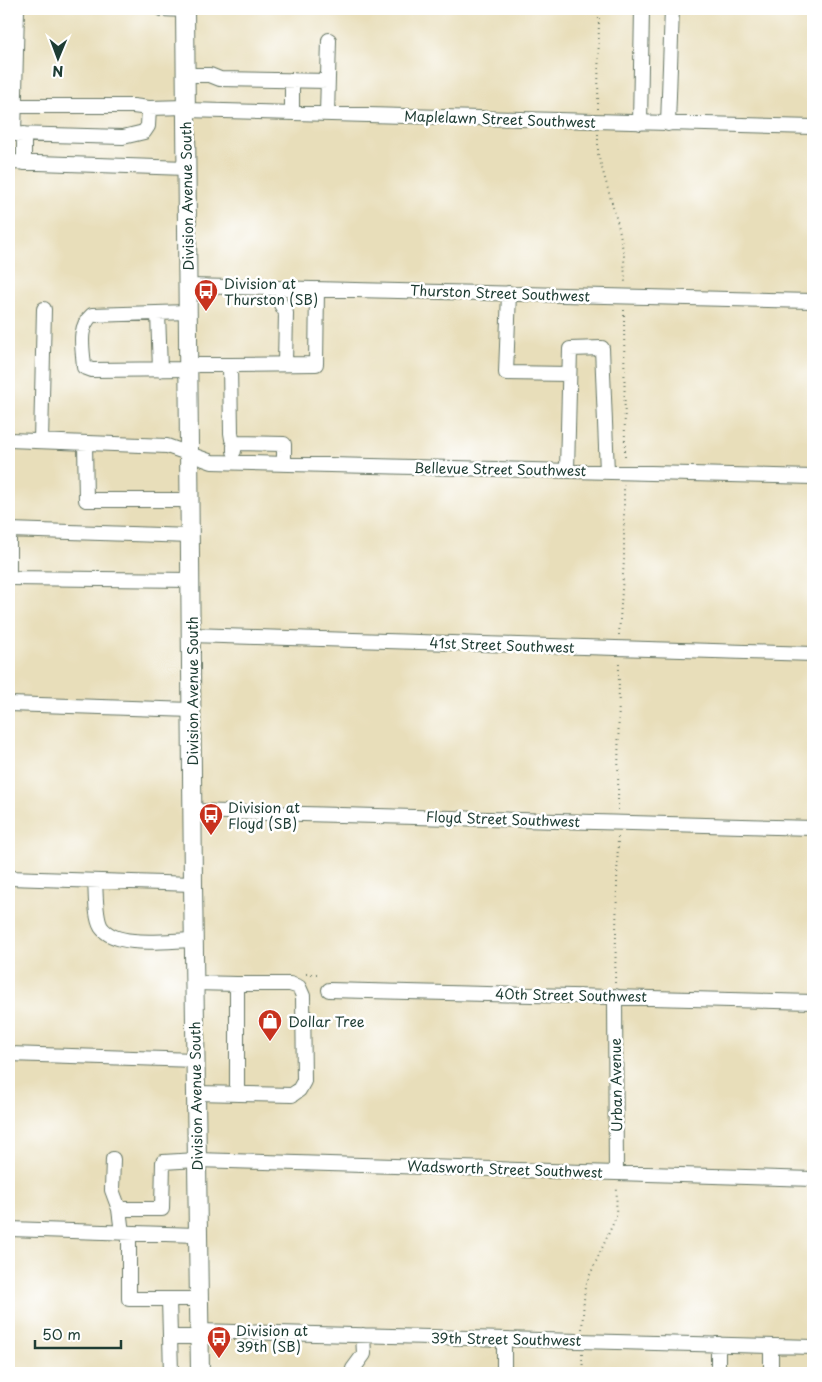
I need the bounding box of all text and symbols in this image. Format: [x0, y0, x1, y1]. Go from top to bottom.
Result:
north arrow [32, 32, 82, 82]
text: N [52, 61, 63, 82]
street label: Maplelawn Street Southwest [404, 105, 597, 133]
street label: Division Avenue South [175, 121, 199, 271]
place label: Division at Thurston (SB) [224, 273, 318, 310]
bus stop icon: Division at Thurston (SB) [193, 278, 219, 312]
street label: Thurston Street Southwest [410, 279, 591, 307]
street label: Bellevue Street Southwest [414, 457, 587, 481]
street label: Division Avenue South [182, 616, 203, 766]
street label: 41st Street Southwest [429, 632, 575, 658]
place label: Division at Floyd (SB) [228, 797, 300, 834]
bus stop icon: Division at Floyd (SB) [198, 802, 224, 836]
street label: Floyd Street Southwest [426, 806, 581, 832]
street label: 40th Street Southwest [495, 983, 647, 1007]
shop icon: Dollar Tree [257, 1008, 283, 1042]
place label: Dollar Tree [288, 1011, 365, 1032]
street label: Division Avenue South [184, 1021, 208, 1171]
street label: Urban Avenue [605, 1037, 627, 1132]
street label: Wadsworth Street Southwest [407, 1155, 604, 1183]
scale bar [35, 1317, 121, 1349]
place label: Division at 39th (SB) [236, 1320, 308, 1357]
text: 50 m [42, 1322, 81, 1345]
bus stop icon: Division at 39th (SB) [206, 1325, 232, 1359]
street label: 39th Street Southwest [431, 1327, 582, 1351]

